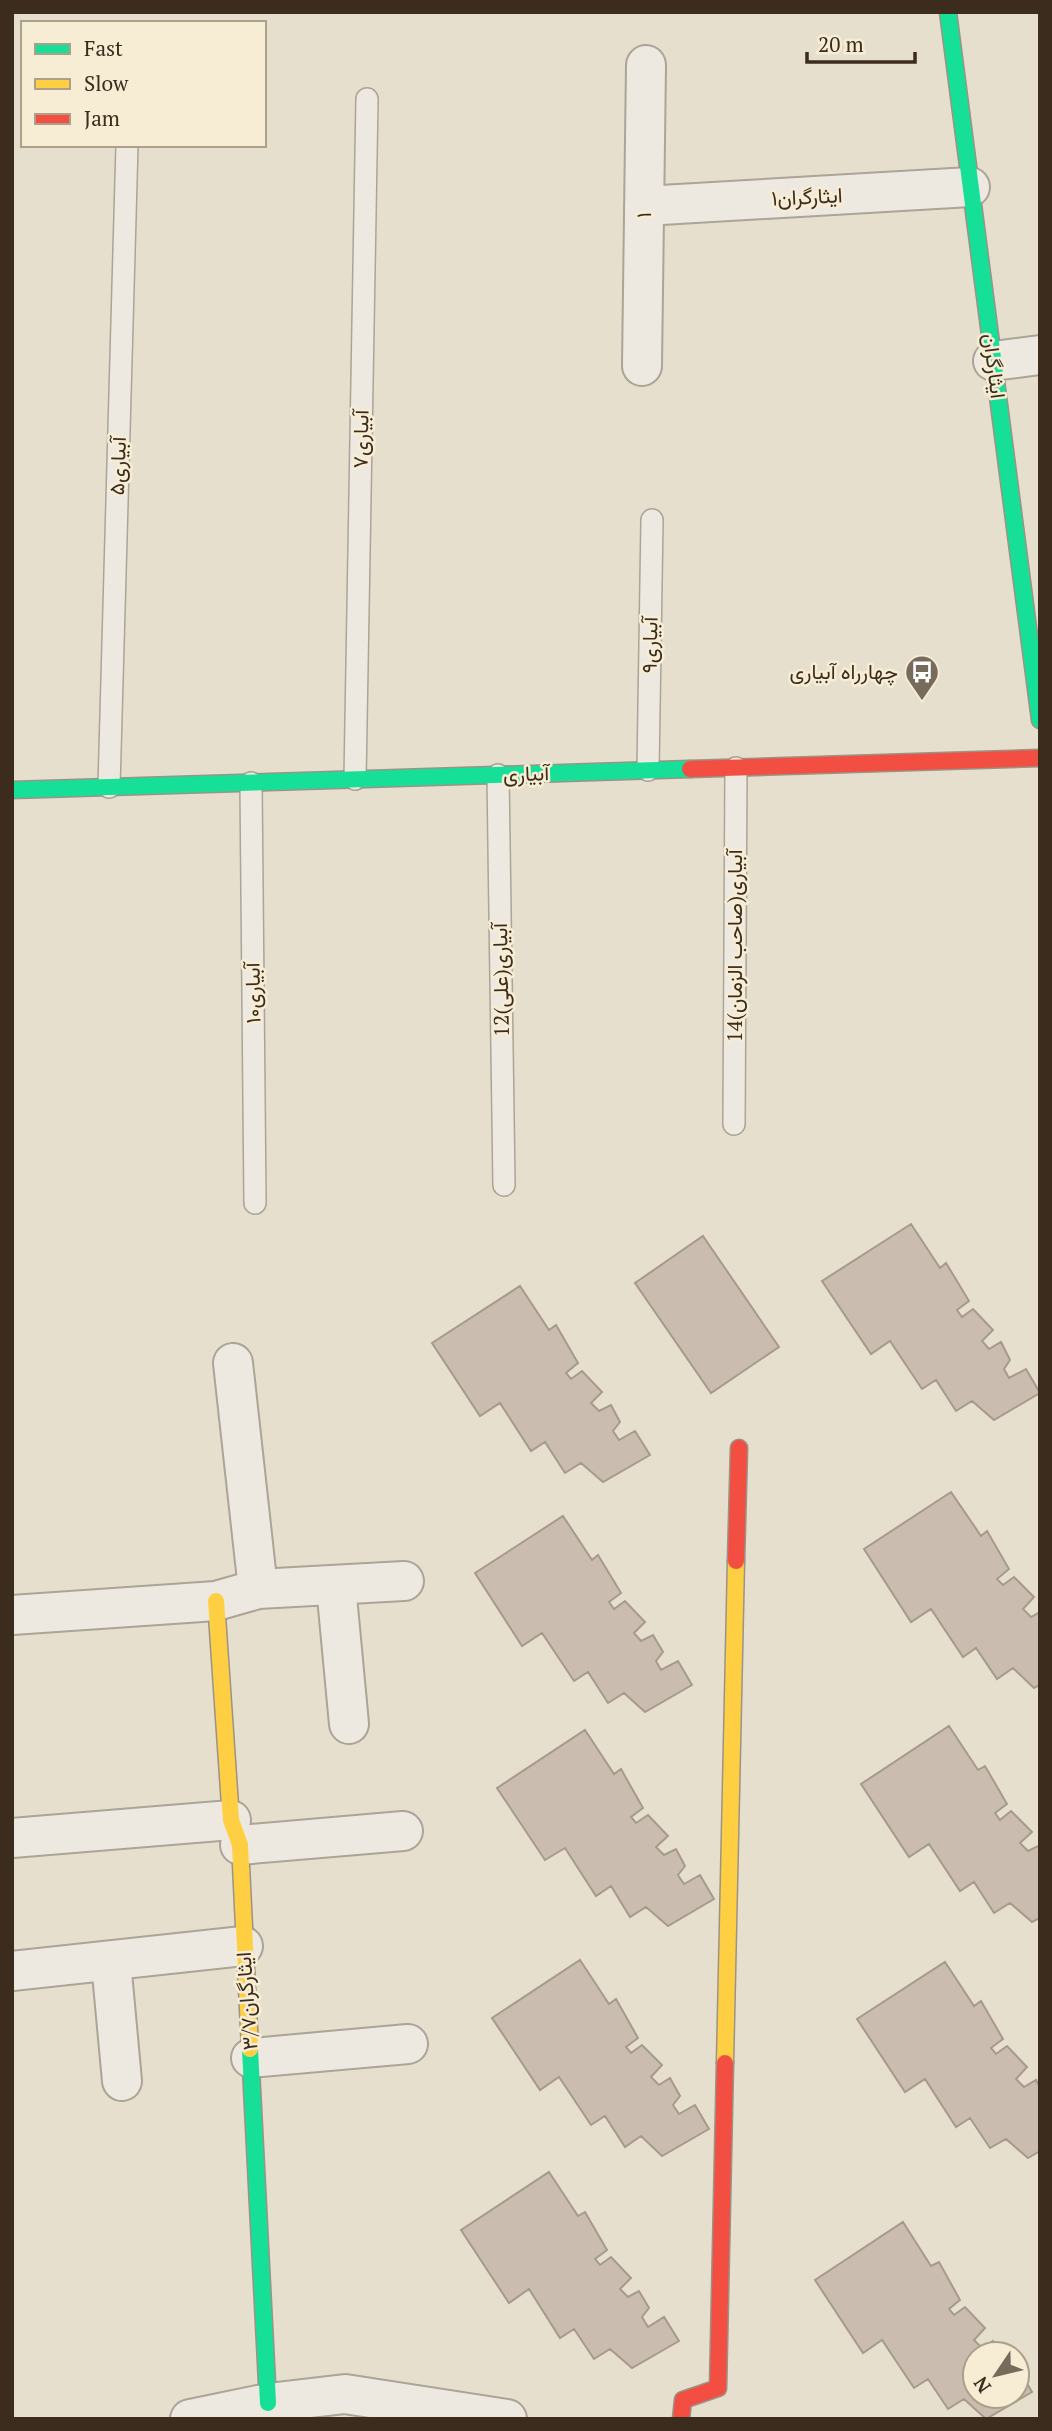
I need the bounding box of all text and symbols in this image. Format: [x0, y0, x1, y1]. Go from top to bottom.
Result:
legend [21, 21, 266, 147]
scale bar [807, 21, 916, 65]
text: 20 m [818, 30, 864, 58]
text: Fast [84, 34, 123, 62]
text: Slow [84, 69, 129, 97]
text: Jam [84, 104, 120, 132]
street label: ایثارگران۱ [771, 180, 843, 212]
street label: ۱ [629, 212, 657, 218]
street label: ایثارگران [977, 332, 1013, 400]
street label: آبیاری۷ [345, 407, 375, 469]
street label: آبیاری۵ [102, 434, 132, 496]
street label: آبیاری۹ [635, 614, 664, 673]
bus stop icon: چهارراه آبیاری [903, 653, 941, 702]
place label: چهارراه آبیاری [789, 657, 898, 686]
street label: آبیاری [502, 758, 552, 788]
street label: 14آبیاری(صاحب الزمان) [720, 847, 748, 1043]
street label: 12آبیاری(علی) [485, 921, 515, 1037]
street label: آبیاری۱۰ [237, 960, 267, 1024]
street label: ایثارگران۳/۷ [229, 1951, 263, 2051]
north arrow [961, 2340, 1031, 2410]
text: N [967, 2371, 996, 2398]

